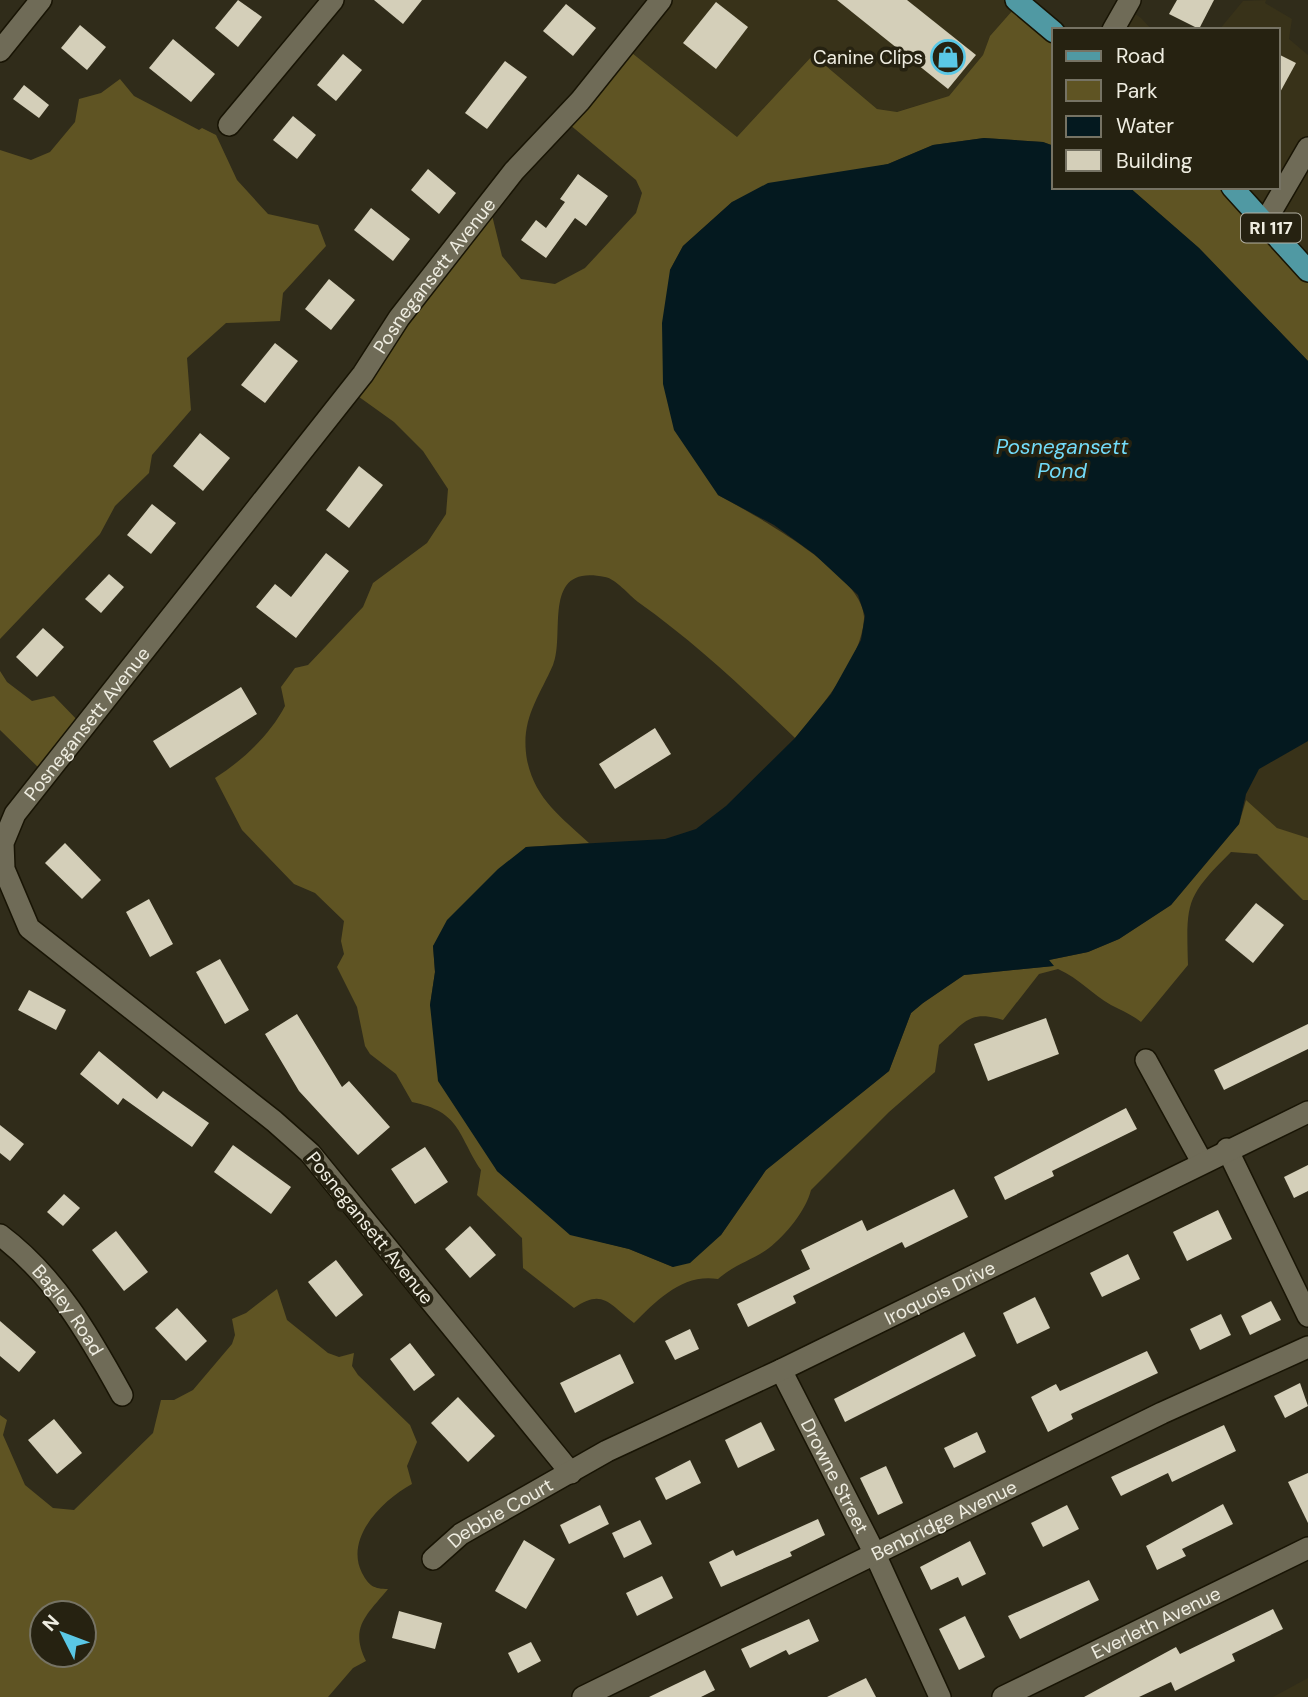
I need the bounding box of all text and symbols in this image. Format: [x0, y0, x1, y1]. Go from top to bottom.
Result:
legend [1052, 28, 1280, 189]
shop icon: Canine Clips [929, 38, 967, 76]
text: Road [1116, 42, 1165, 70]
place label: Canine Clips [813, 45, 923, 70]
text: Park [1116, 77, 1158, 105]
text: Water [1116, 112, 1174, 140]
text: Building [1116, 147, 1193, 175]
street label: Posnegansett Avenue [367, 192, 501, 358]
road number: RI 117 [1241, 213, 1301, 242]
water label: Posnegansett Pond [996, 433, 1129, 485]
street label: Posnegansett Avenue [18, 641, 155, 805]
street label: Posnegansett Avenue [301, 1147, 439, 1309]
street label: Iroquois Drive [880, 1255, 999, 1330]
street label: Bagley Road [27, 1259, 110, 1360]
street label: Drowne Street [795, 1414, 875, 1538]
street label: Debbie Court [442, 1472, 557, 1553]
street label: Benbridge Avenue [867, 1474, 1021, 1566]
street label: Everleth Avenue [1087, 1580, 1225, 1665]
north arrow [28, 1599, 98, 1669]
text: N [37, 1609, 65, 1636]

